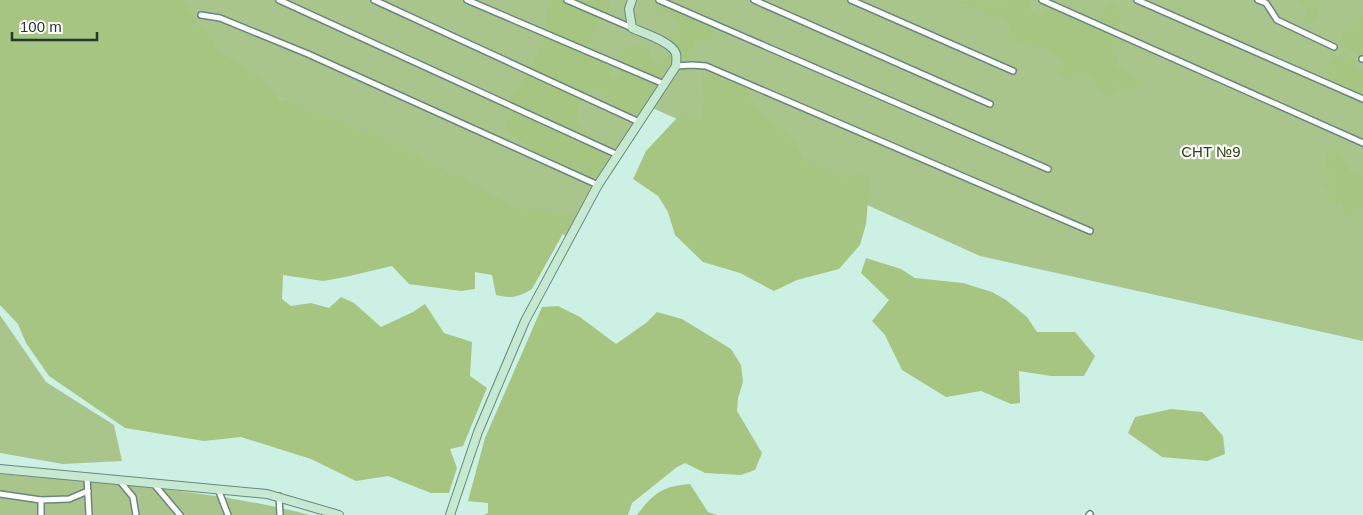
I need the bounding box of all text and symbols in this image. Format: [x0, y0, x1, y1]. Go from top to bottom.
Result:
scale bar [12, 10, 98, 42]
text: 100 m [20, 18, 62, 35]
park label: СНТ №9 [1181, 143, 1241, 160]

